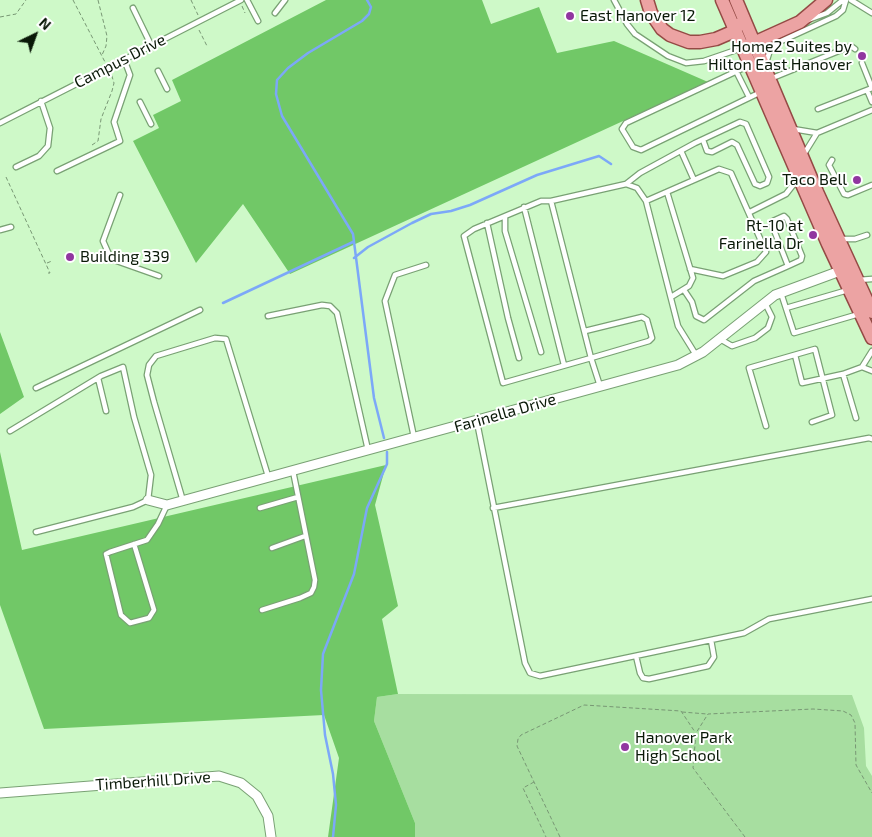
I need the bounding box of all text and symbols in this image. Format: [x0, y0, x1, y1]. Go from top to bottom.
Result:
place label: East Hanover 12 [580, 6, 696, 26]
north arrow [10, 10, 60, 60]
marker: East Hanover 12 [564, 10, 576, 22]
text: N [36, 14, 55, 33]
street label: Campus Drive [71, 30, 169, 92]
place label: Home2 Suites by Hilton East Hanover [708, 37, 852, 75]
marker: Home2 Suites by Hilton East Hanover [856, 50, 868, 62]
place label: Taco Bell [782, 170, 847, 190]
marker: Taco Bell [851, 174, 863, 186]
place label: Rt-10 at Farinella Dr [719, 216, 803, 254]
marker: Rt-10 at Farinella Dr [807, 229, 819, 241]
place label: Building 339 [80, 247, 170, 267]
marker: Building 339 [64, 251, 76, 263]
street label: Farinella Drive [452, 389, 558, 437]
place label: Hanover Park High School [635, 728, 732, 766]
marker: Hanover Park High School [619, 741, 631, 753]
street label: Timberhill Drive [95, 767, 211, 795]

